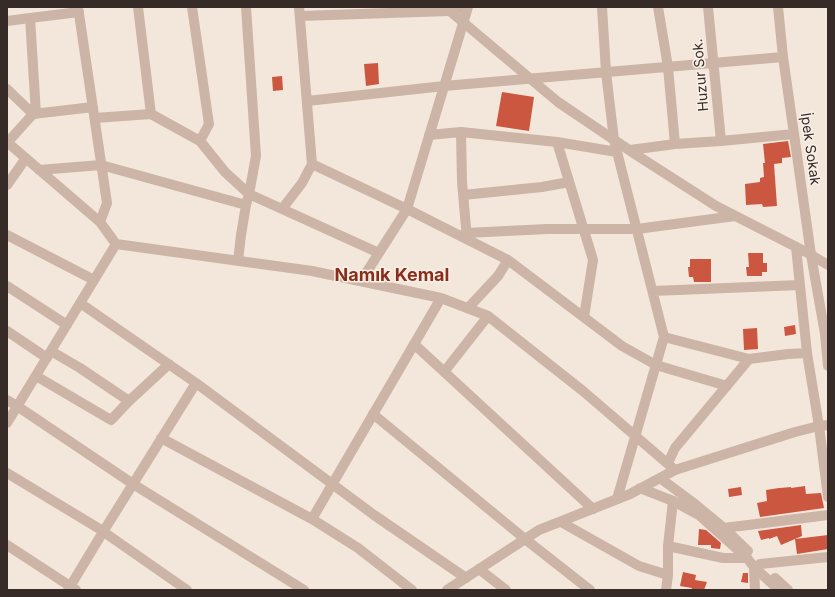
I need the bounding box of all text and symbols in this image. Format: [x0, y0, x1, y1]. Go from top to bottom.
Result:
street label: Huzur Sok. [689, 38, 713, 112]
street label: İpek Sokak [797, 112, 823, 186]
district label: Namık Kemal [335, 265, 449, 287]

